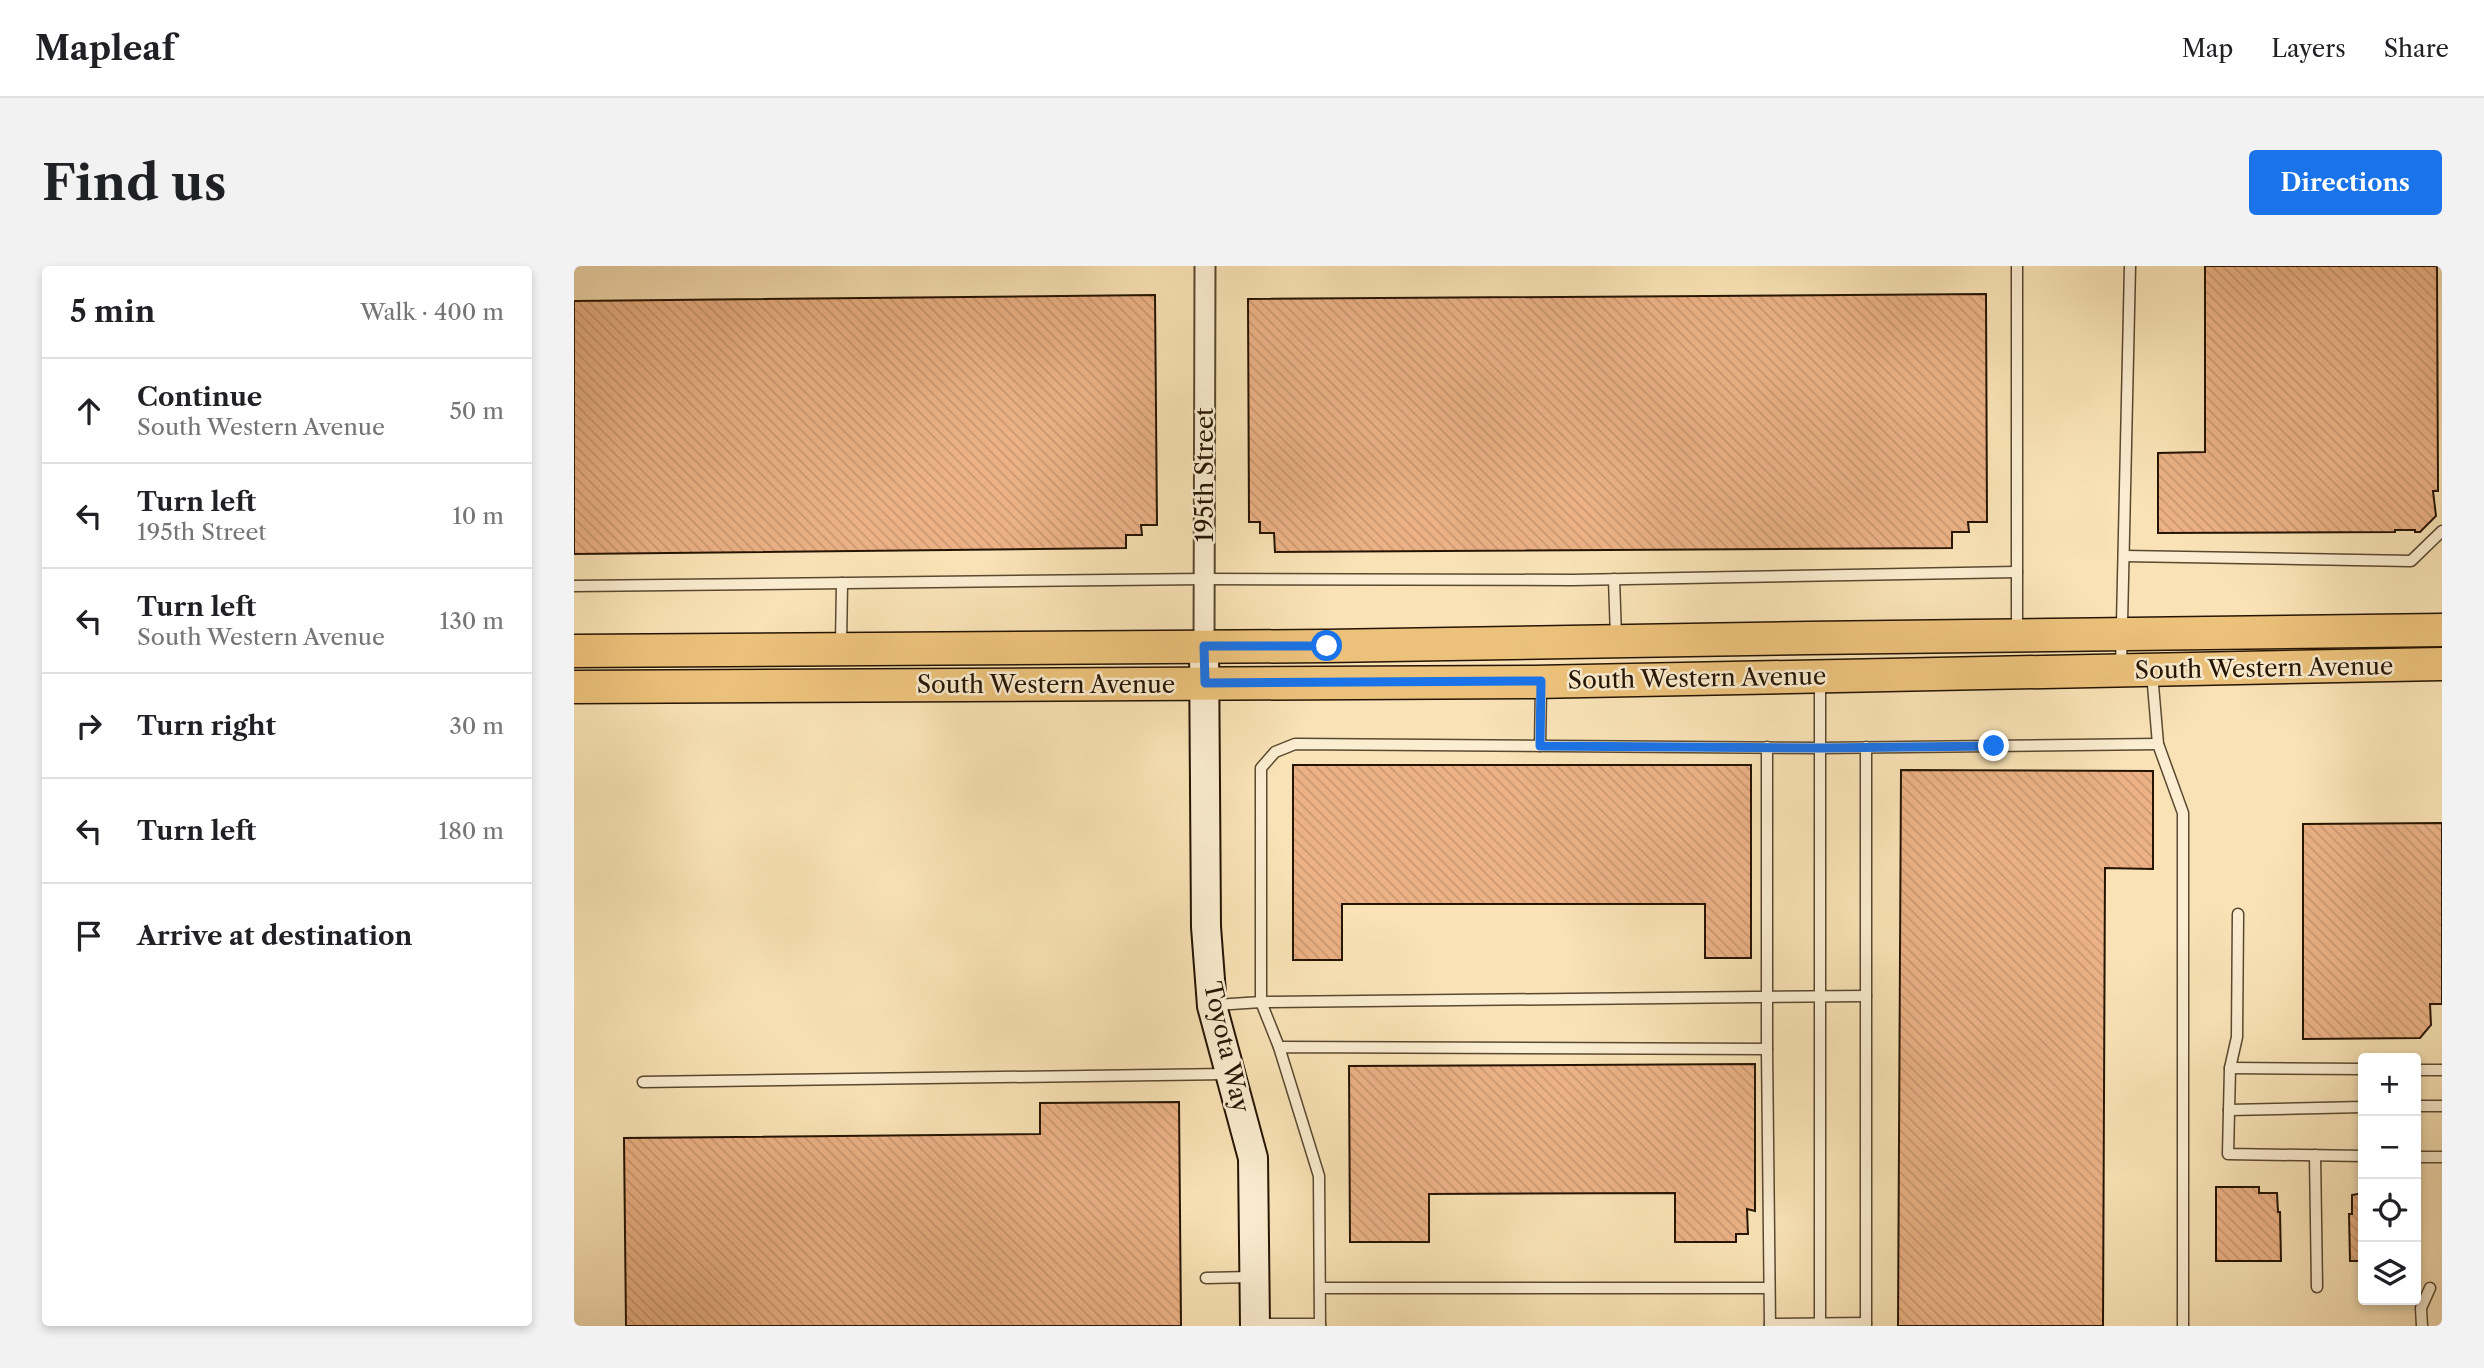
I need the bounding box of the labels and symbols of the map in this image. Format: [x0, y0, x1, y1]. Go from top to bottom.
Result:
street label: 195th Street [1190, 407, 1219, 543]
route start [1311, 630, 1342, 661]
street label: South Western Avenue [2134, 651, 2394, 685]
street label: South Western Avenue [1567, 661, 1827, 695]
street label: South Western Avenue [917, 670, 1175, 699]
route end [1978, 730, 2009, 761]
street label: Toyota Way [1198, 979, 1256, 1116]

